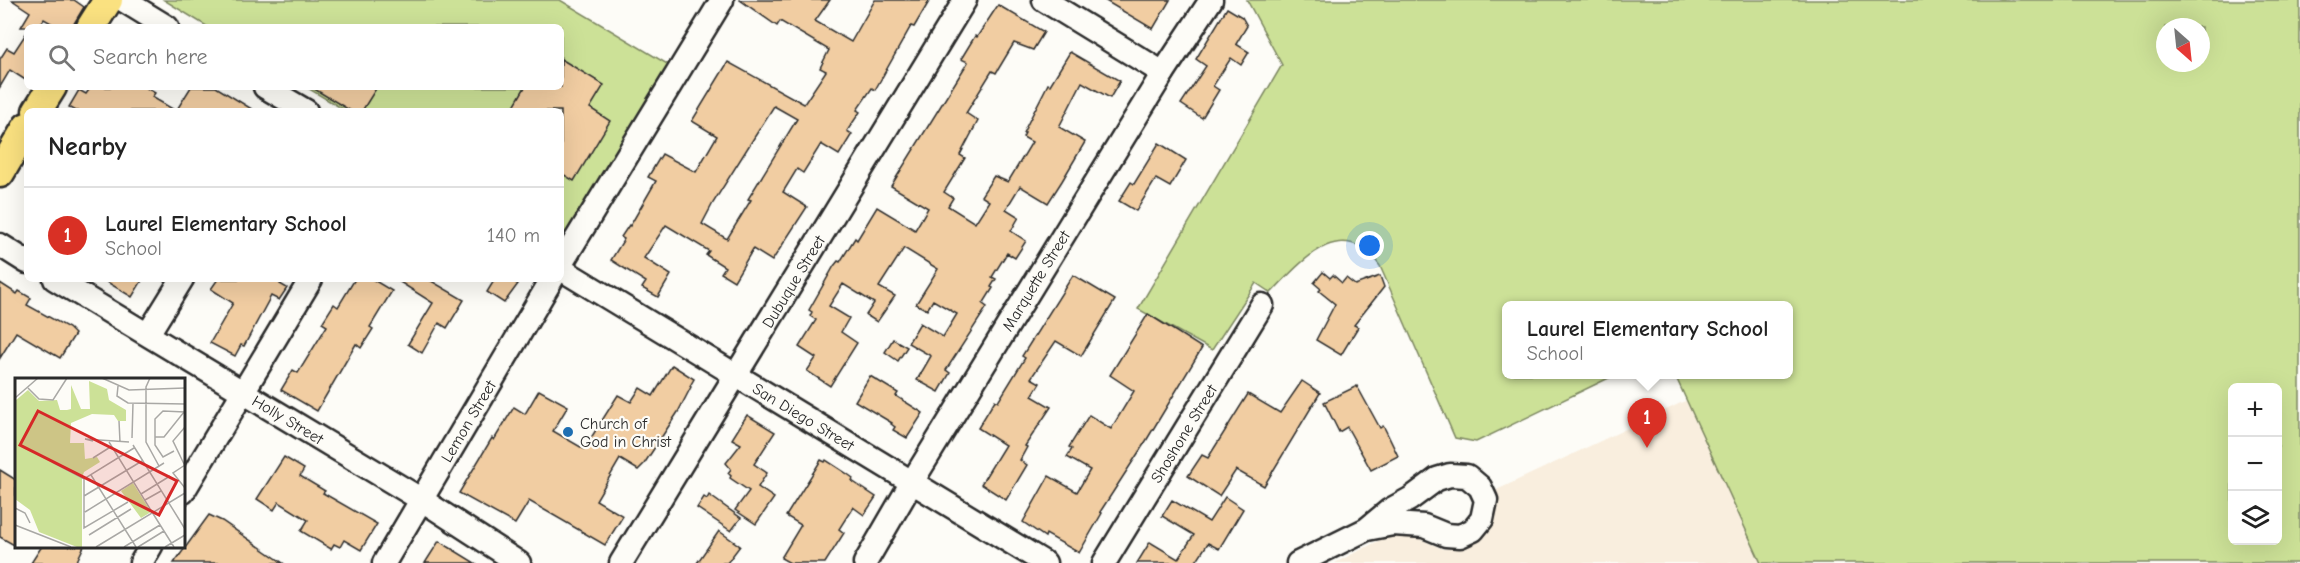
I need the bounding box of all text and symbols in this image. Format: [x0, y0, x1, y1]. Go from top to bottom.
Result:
north arrow [2156, 18, 2210, 72]
search box [24, 24, 564, 90]
icon: search [45, 41, 78, 74]
text: Search here [93, 44, 208, 70]
text: Nearby [48, 132, 127, 162]
text: Laurel Elementary School [105, 211, 347, 237]
text: 1 [64, 224, 71, 247]
text: 140 m [487, 224, 540, 247]
street label: Marquette Street [999, 227, 1074, 335]
your location [1355, 231, 1384, 260]
street label: Dubuque Street [759, 232, 829, 331]
text: School [105, 237, 162, 260]
popup [1502, 301, 1793, 379]
text: Laurel Elementary School [1527, 316, 1768, 342]
text: School [1527, 342, 1584, 365]
street label: Lemon Street [438, 377, 500, 466]
inset map [15, 378, 184, 548]
street label: San Diego Street [749, 380, 858, 455]
street label: Shoshone Street [1147, 381, 1221, 486]
map controls [2228, 383, 2282, 545]
button: + [2228, 383, 2282, 437]
street label: Holly Street [249, 392, 327, 449]
pin: 1 [1628, 398, 1666, 448]
place label: Church of God in Christ [580, 415, 672, 451]
marker: Church of God in Christ [561, 425, 575, 439]
button: − [2228, 437, 2282, 491]
button: layers [2228, 491, 2282, 545]

